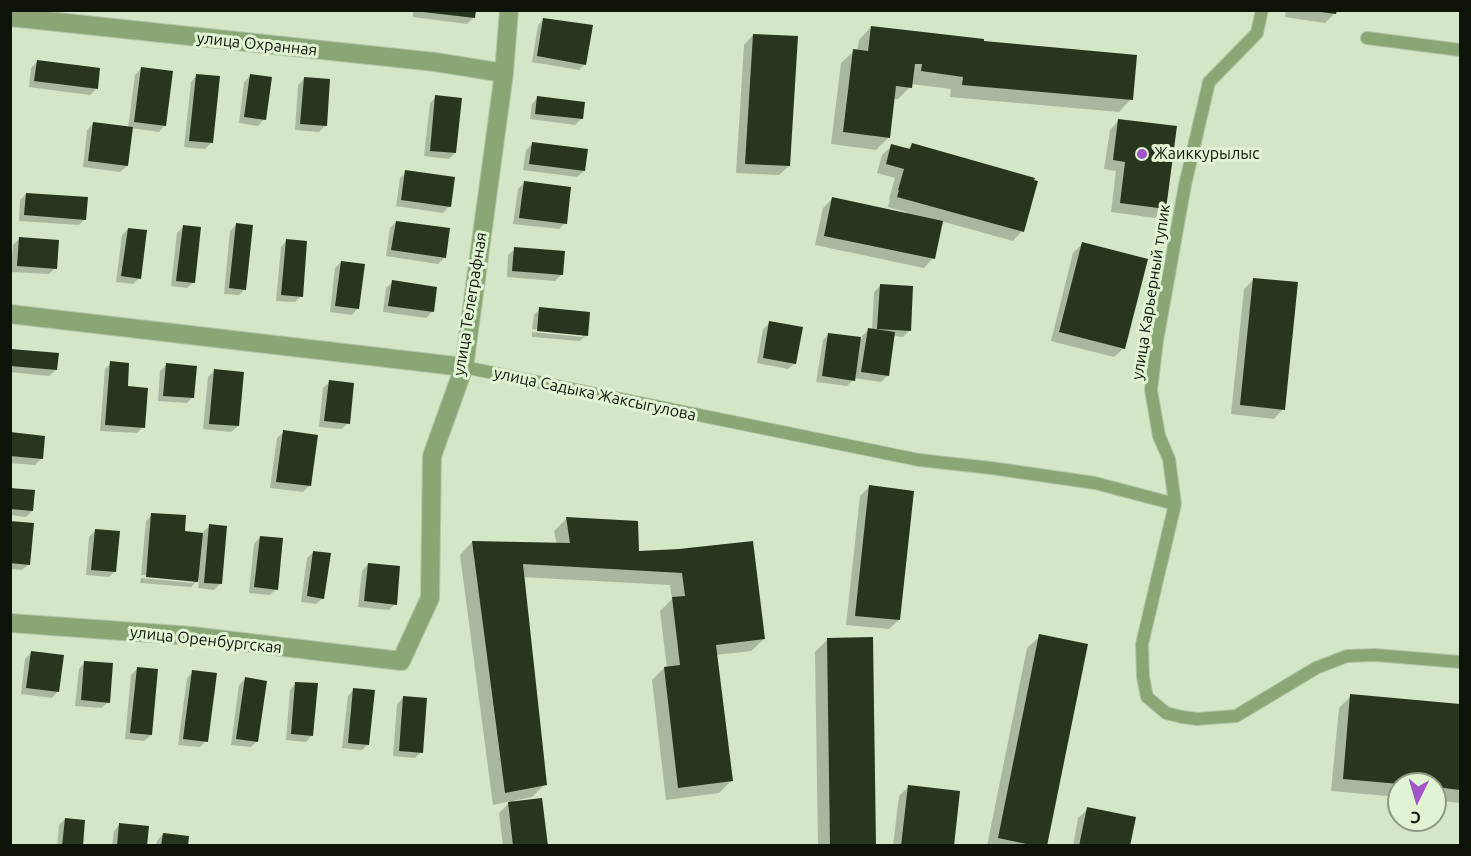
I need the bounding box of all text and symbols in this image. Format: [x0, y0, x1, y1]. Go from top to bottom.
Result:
street label: улица Охранная [196, 28, 318, 60]
place label: Жаиккурылыс [1154, 144, 1260, 164]
marker: Жаиккурылыс [1135, 147, 1149, 161]
street label: улица Карьерный тупик [1128, 203, 1174, 381]
street label: улица Телеграфная [449, 231, 491, 377]
street label: улица Садыка Жаксыгулова [492, 363, 698, 425]
street label: улица Оренбургская [129, 622, 283, 658]
north arrow [1387, 772, 1447, 832]
text: С [1410, 809, 1421, 827]

